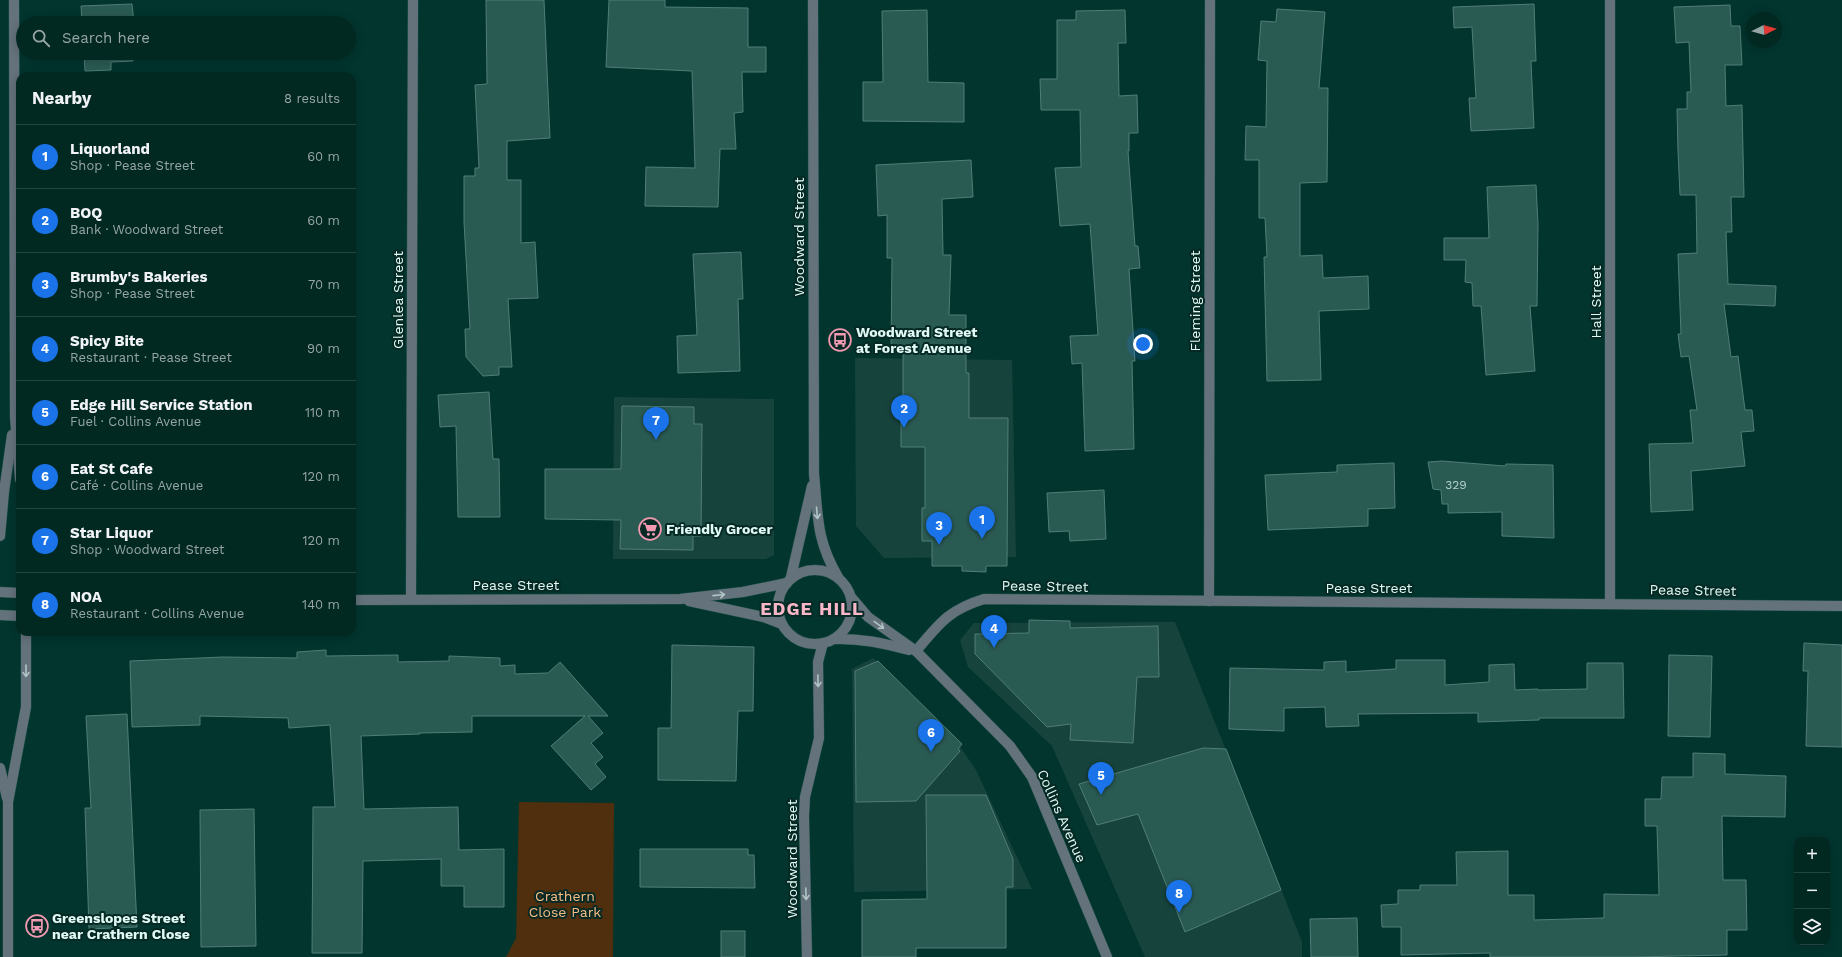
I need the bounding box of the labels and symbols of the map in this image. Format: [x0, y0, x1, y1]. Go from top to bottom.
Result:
north arrow [1746, 12, 1782, 48]
street label: Woodward Street [791, 177, 807, 297]
street label: Fleming Street [1187, 250, 1203, 352]
street label: Glenlea Street [390, 251, 406, 349]
street label: Hall Street [1588, 265, 1604, 339]
place label: Woodward Street at Forest Avenue [856, 324, 977, 356]
bus stop icon: Woodward Street at Forest Avenue [827, 327, 853, 353]
your location [1133, 334, 1153, 354]
pin: 2 [891, 395, 917, 428]
pin: 7 [643, 407, 669, 440]
house number: 329 [1445, 478, 1467, 492]
one-way arrow [814, 506, 821, 519]
pin: 1 [969, 506, 995, 539]
pin: 3 [926, 512, 952, 545]
supermarket icon: Friendly Grocer [637, 516, 663, 542]
place label: Friendly Grocer [666, 521, 772, 537]
street label: Pease Street [473, 577, 560, 593]
street label: Pease Street [1001, 577, 1089, 595]
street label: Pease Street [1326, 580, 1413, 596]
street label: Pease Street [1649, 581, 1737, 599]
one-way arrow [712, 591, 725, 598]
district label: EDGE HILL [760, 598, 864, 619]
pin: 4 [981, 615, 1007, 648]
one-way arrow [873, 620, 884, 629]
one-way arrow [22, 664, 30, 677]
one-way arrow [814, 674, 822, 687]
pin: 6 [918, 719, 944, 752]
pin: 5 [1088, 762, 1114, 795]
street label: Collins Avenue [1034, 767, 1090, 865]
street label: Woodward Street [784, 799, 800, 919]
pin: 8 [1166, 880, 1192, 913]
one-way arrow [802, 887, 809, 900]
park label: Crathern Close Park [529, 888, 601, 920]
place label: Greenslopes Street near Crathern Close [52, 910, 190, 942]
bus stop icon: Greenslopes Street near Crathern Close [24, 913, 50, 939]

